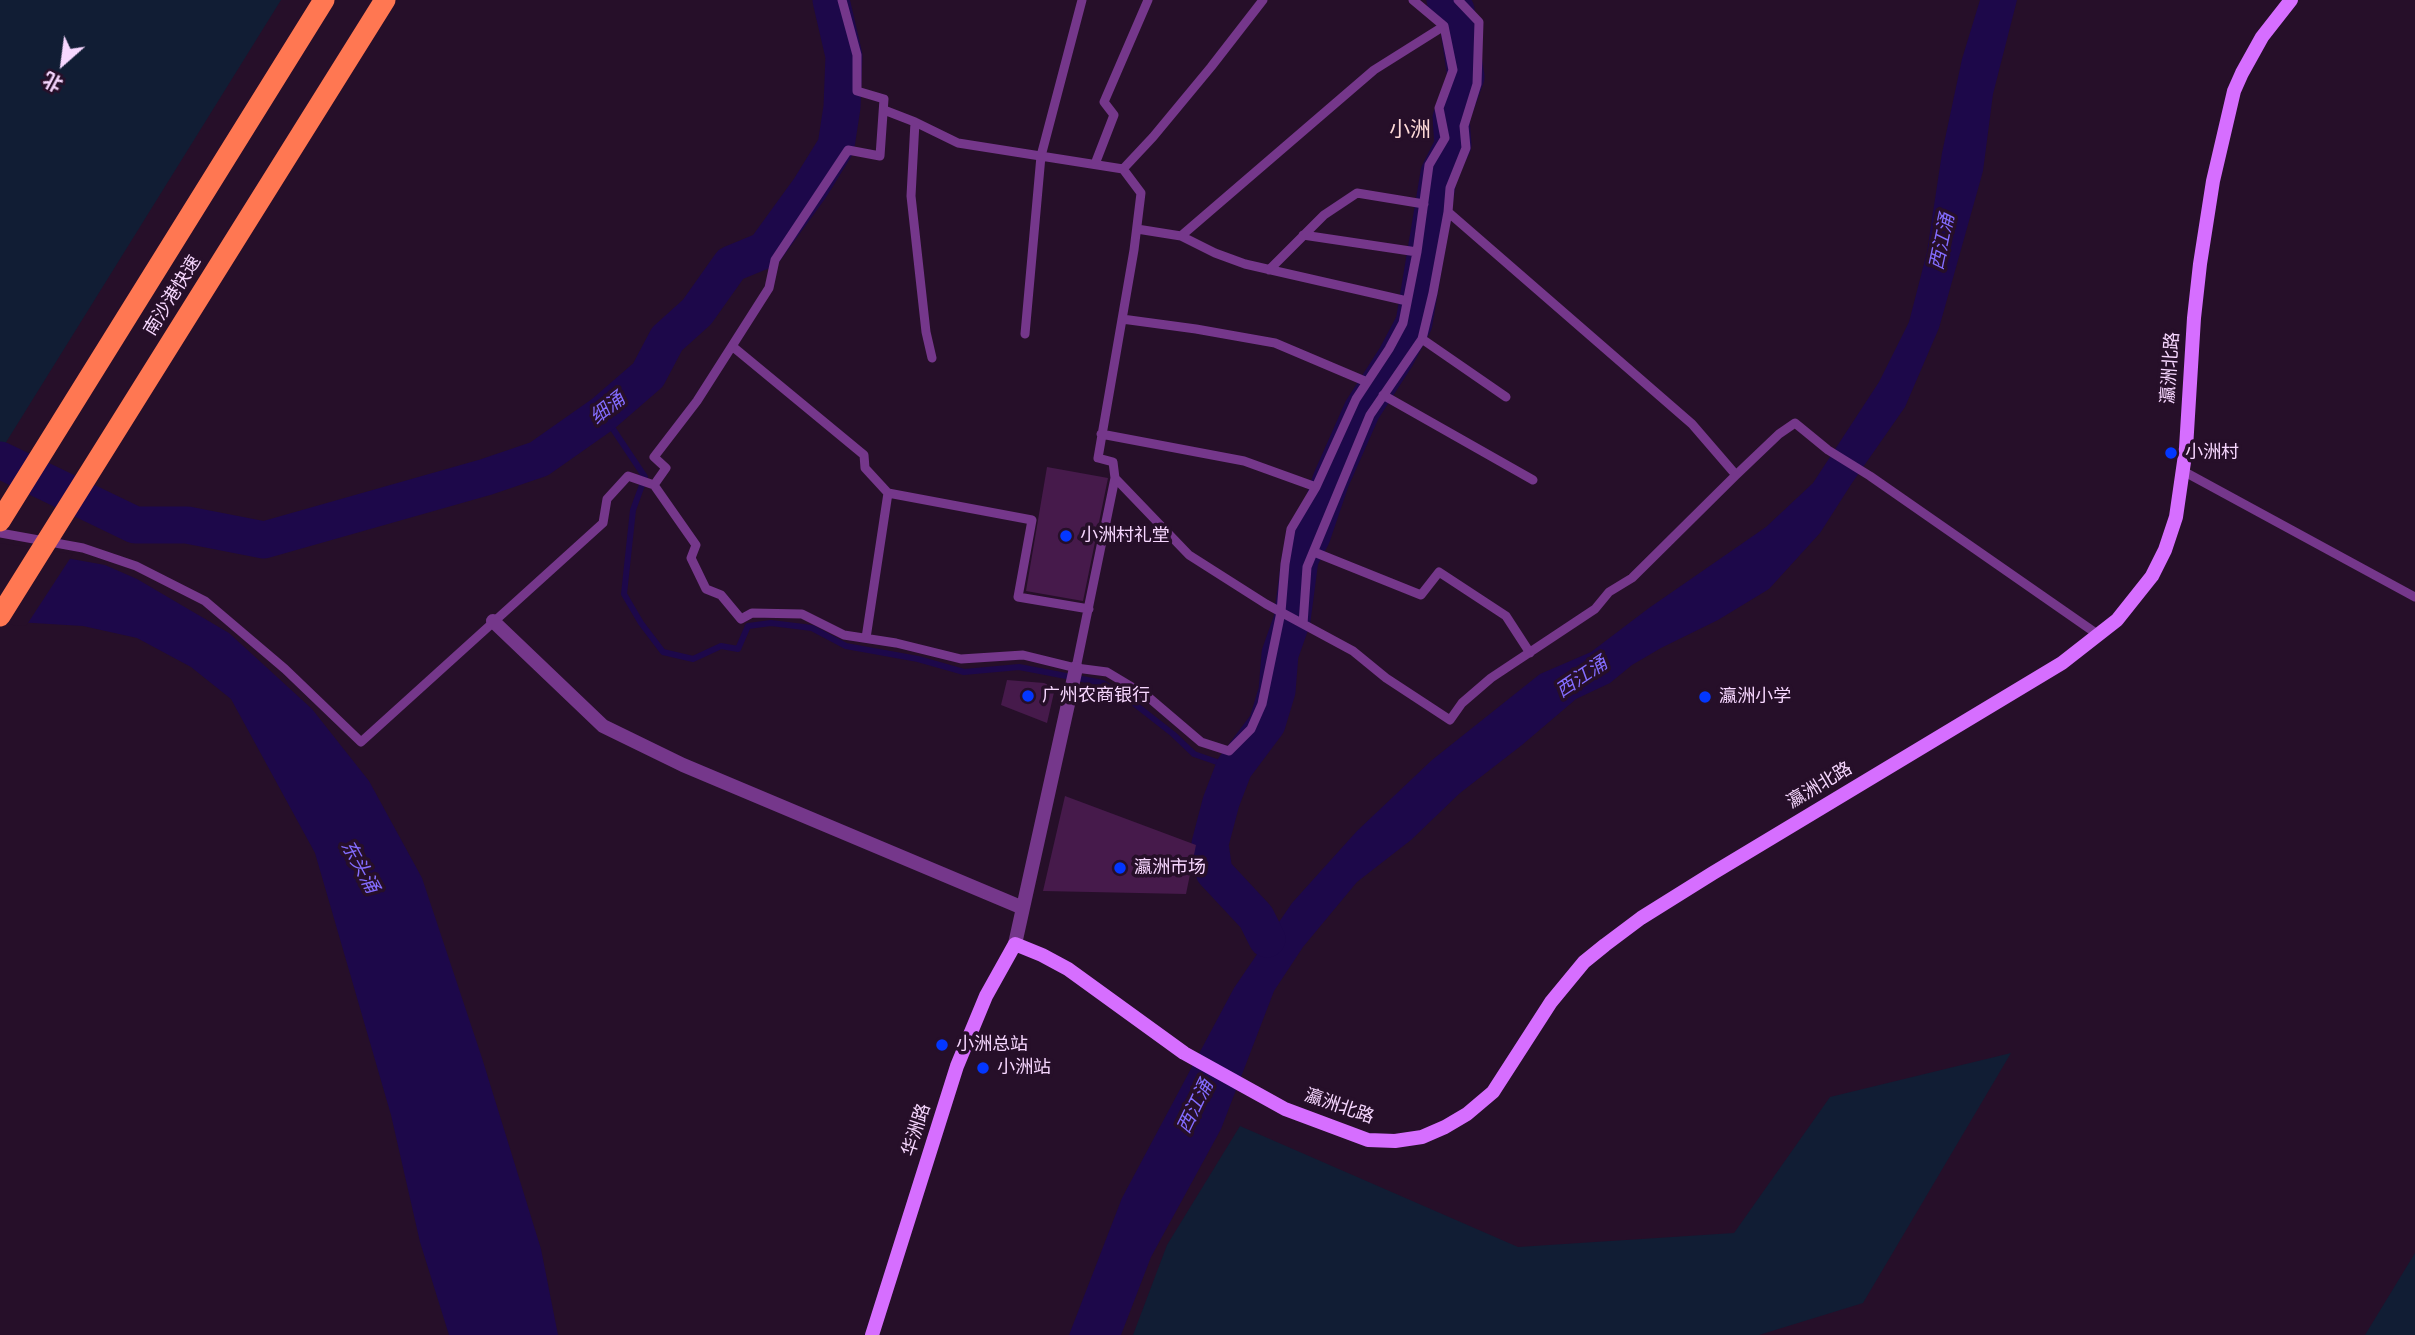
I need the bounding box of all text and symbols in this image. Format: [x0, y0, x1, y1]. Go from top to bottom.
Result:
north arrow [28, 28, 98, 98]
text: 北 [39, 66, 67, 97]
district label: 小洲 [1389, 117, 1431, 143]
water label: 西江涌 [1926, 212, 1960, 272]
street label: 南沙港快速 [140, 252, 206, 340]
street label: 瀛洲北路 [2158, 331, 2184, 405]
water label: 细涌 [586, 388, 630, 430]
place label: 小洲村 [2185, 442, 2239, 464]
marker: 小洲村 [2163, 445, 2179, 461]
place label: 小洲村礼堂 [1080, 525, 1170, 547]
marker: 小洲村礼堂 [1058, 528, 1074, 544]
water label: 西江涌 [1552, 653, 1612, 703]
place label: 广州农商银行 [1042, 685, 1150, 707]
place label: 瀛洲小学 [1719, 686, 1791, 708]
marker: 广州农商银行 [1020, 688, 1036, 704]
marker: 瀛洲小学 [1697, 689, 1713, 705]
street label: 瀛洲北路 [1784, 758, 1856, 814]
water label: 东头涌 [335, 837, 383, 897]
place label: 瀛洲市场 [1134, 857, 1206, 879]
marker: 瀛洲市场 [1112, 860, 1128, 876]
place label: 小洲总站 [956, 1034, 1028, 1056]
marker: 小洲总站 [934, 1037, 950, 1053]
place label: 小洲站 [997, 1057, 1051, 1079]
marker: 小洲站 [975, 1060, 991, 1076]
water label: 西江涌 [1173, 1076, 1219, 1138]
street label: 瀛洲北路 [1301, 1085, 1377, 1129]
street label: 华洲路 [898, 1101, 936, 1159]

